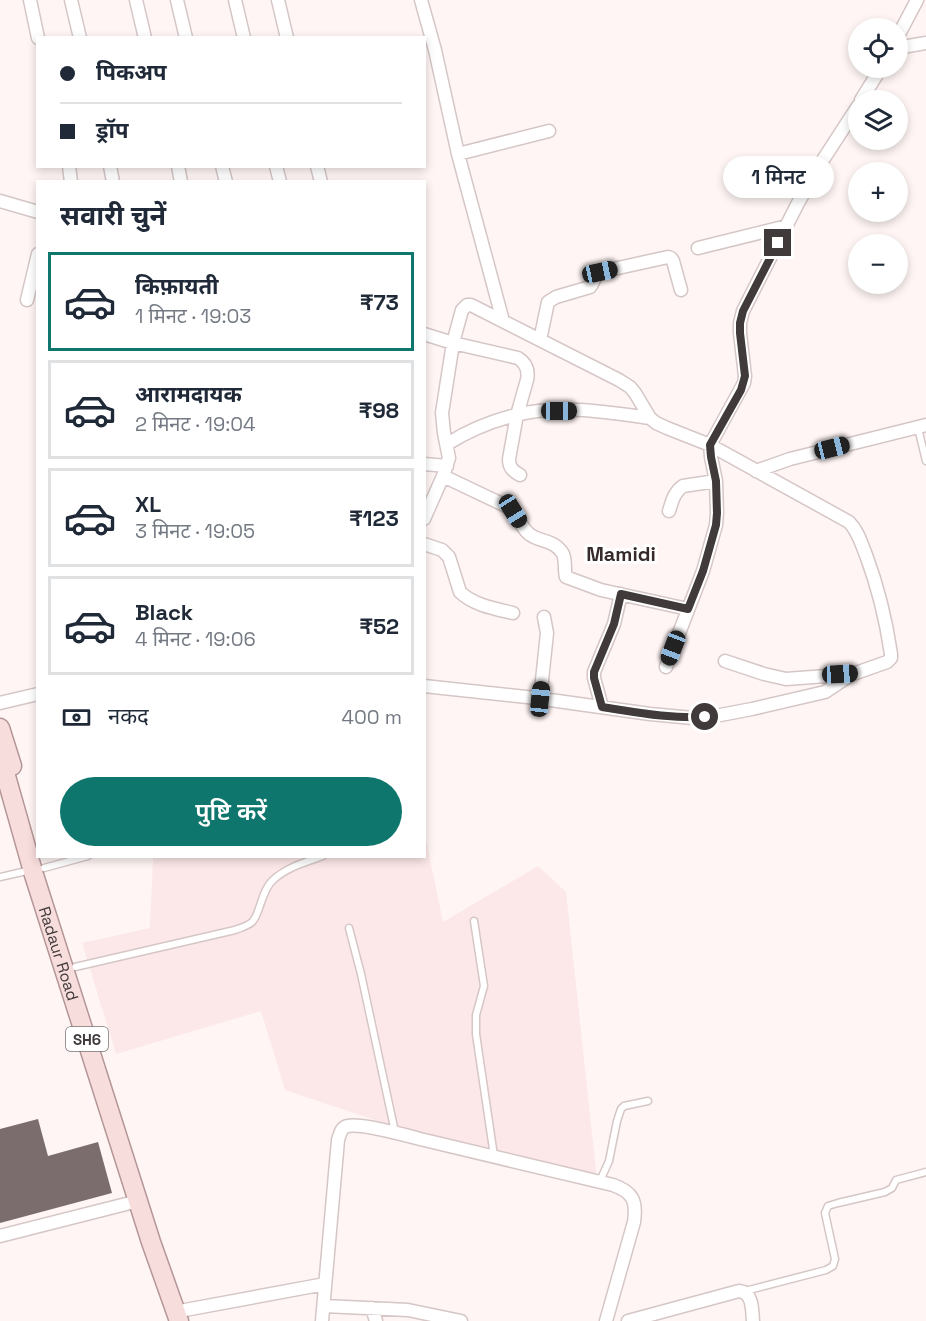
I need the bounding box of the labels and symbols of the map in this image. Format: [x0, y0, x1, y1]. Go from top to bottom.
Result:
callout: 1 मिनट [722, 156, 834, 198]
route end [764, 229, 791, 256]
car [581, 259, 619, 285]
car [541, 402, 577, 420]
car [812, 435, 852, 461]
car [496, 491, 530, 531]
district label: Mamidi [586, 541, 656, 567]
car [658, 628, 688, 668]
car [822, 664, 858, 684]
car [529, 680, 551, 718]
route start [691, 703, 718, 730]
street label: Radaur Road [34, 904, 84, 1003]
road number: SH6 [66, 1027, 108, 1051]

